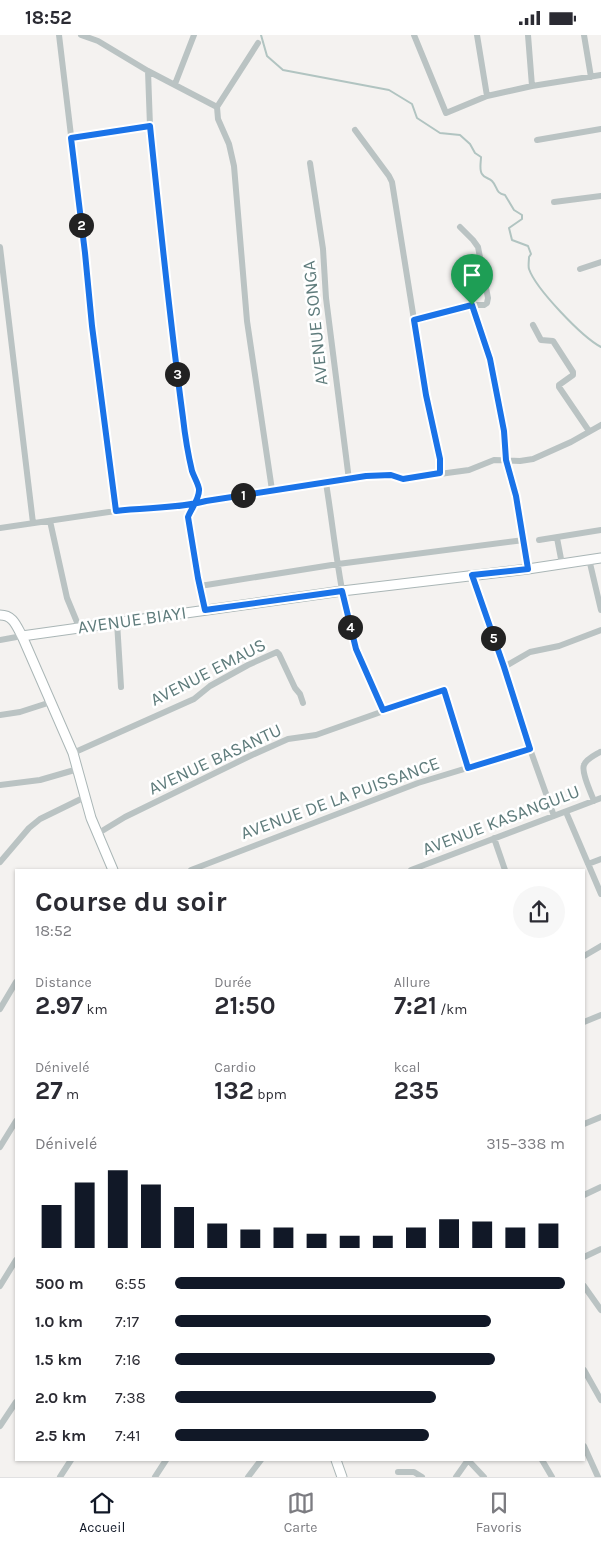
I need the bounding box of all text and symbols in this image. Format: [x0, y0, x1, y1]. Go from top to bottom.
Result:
text: 18:52 [25, 7, 72, 29]
pin: 2 [68, 213, 94, 237]
text: 2 [77, 217, 86, 234]
pin [451, 254, 493, 305]
street label: AVENUE SONGA [298, 260, 332, 386]
icon: arrive [458, 261, 486, 289]
pin: 3 [164, 361, 190, 387]
text: 3 [173, 366, 182, 383]
pin: 1 [230, 483, 256, 507]
text: 1 [241, 487, 246, 504]
street label: AVENUE BIAYI [76, 601, 188, 639]
pin: 4 [338, 615, 362, 639]
text: 4 [346, 619, 355, 636]
pin: 5 [480, 625, 506, 651]
text: 5 [489, 630, 498, 647]
street label: AVENUE EMAUS [146, 633, 270, 711]
street label: AVENUE BASANTU [145, 719, 285, 799]
street label: AVENUE DE LA PUISSANCE [237, 752, 443, 844]
street label: AVENUE KASANGULU [419, 780, 583, 860]
text: Course du soir [35, 885, 226, 918]
button: share [513, 886, 565, 938]
text: 18:52 [35, 921, 72, 940]
text: Distance [35, 974, 92, 991]
text: Durée [214, 974, 251, 991]
text: Allure [394, 974, 430, 991]
text: 2.97 [35, 991, 83, 1020]
text: 21:50 [214, 991, 275, 1020]
text: 7:21 [394, 991, 437, 1020]
text: km [83, 1001, 108, 1018]
text: /km [437, 1001, 467, 1018]
text: Dénivelé [35, 1059, 89, 1076]
text: Cardio [214, 1059, 256, 1076]
text: kcal [394, 1059, 420, 1076]
text: 27 [35, 1076, 63, 1105]
text: 132 [214, 1076, 254, 1105]
text: 235 [394, 1076, 439, 1105]
text: m [63, 1086, 79, 1103]
text: bpm [254, 1086, 287, 1103]
text: Dénivelé [35, 1134, 97, 1153]
text: 315–338 m [486, 1134, 565, 1153]
text: 500 m [35, 1274, 84, 1293]
text: 6:55 [115, 1274, 146, 1293]
text: 1.0 km [35, 1312, 83, 1331]
text: 7:17 [115, 1312, 139, 1331]
text: 1.5 km [35, 1350, 82, 1369]
text: 7:16 [115, 1350, 141, 1369]
text: 2.0 km [35, 1388, 87, 1407]
text: 7:38 [115, 1388, 145, 1407]
text: 2.5 km [35, 1426, 86, 1445]
text: 7:41 [115, 1426, 140, 1445]
tab: Accueil [79, 1489, 125, 1536]
tab: Carte [284, 1489, 318, 1536]
tab: Favoris [476, 1489, 522, 1536]

